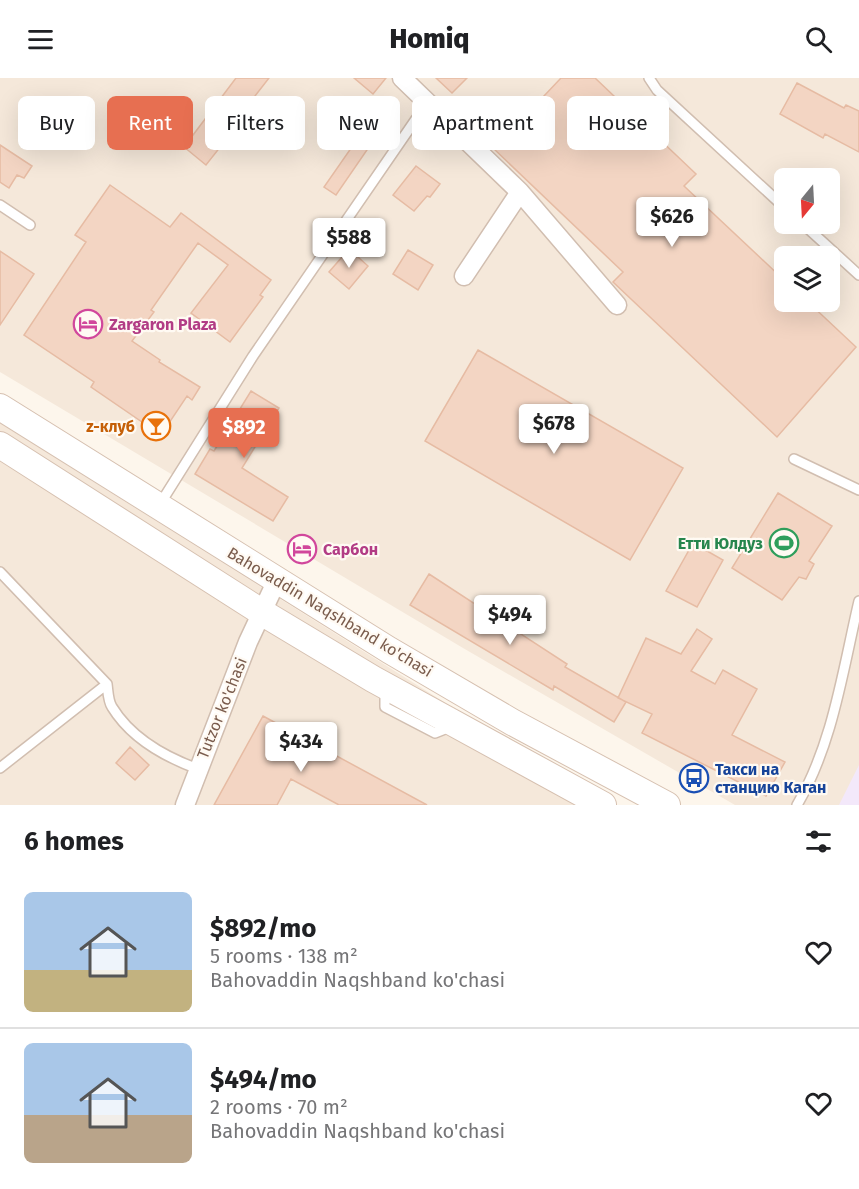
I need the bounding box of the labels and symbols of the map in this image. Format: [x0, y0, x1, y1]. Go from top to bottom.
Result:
north arrow [774, 168, 840, 234]
pin: $626 [636, 197, 708, 248]
pin: $588 [313, 218, 385, 269]
hotel icon: Zargaron Plaza [72, 308, 104, 340]
place label: Zargaron Plaza [109, 315, 217, 334]
pin: $678 [518, 404, 590, 455]
pin: $892 [208, 408, 280, 459]
bar icon: z-клуб [140, 410, 172, 442]
place label: z-клуб [86, 417, 135, 436]
sports icon: Етти Юлдуз [768, 527, 800, 559]
hotel icon: Сарбон [286, 533, 318, 565]
place label: Етти Юлдуз [678, 534, 763, 553]
place label: Сарбон [323, 540, 378, 559]
street label: Bahovaddin Naqshband ko'chasi [224, 543, 436, 681]
pin: $494 [474, 595, 546, 646]
street label: Tutzor ko'chasi [193, 655, 251, 761]
pin: $434 [265, 722, 337, 773]
place label: Такси на станцию Каган [715, 760, 826, 797]
bus stop icon: Такси на станцию Каган [678, 762, 710, 794]

